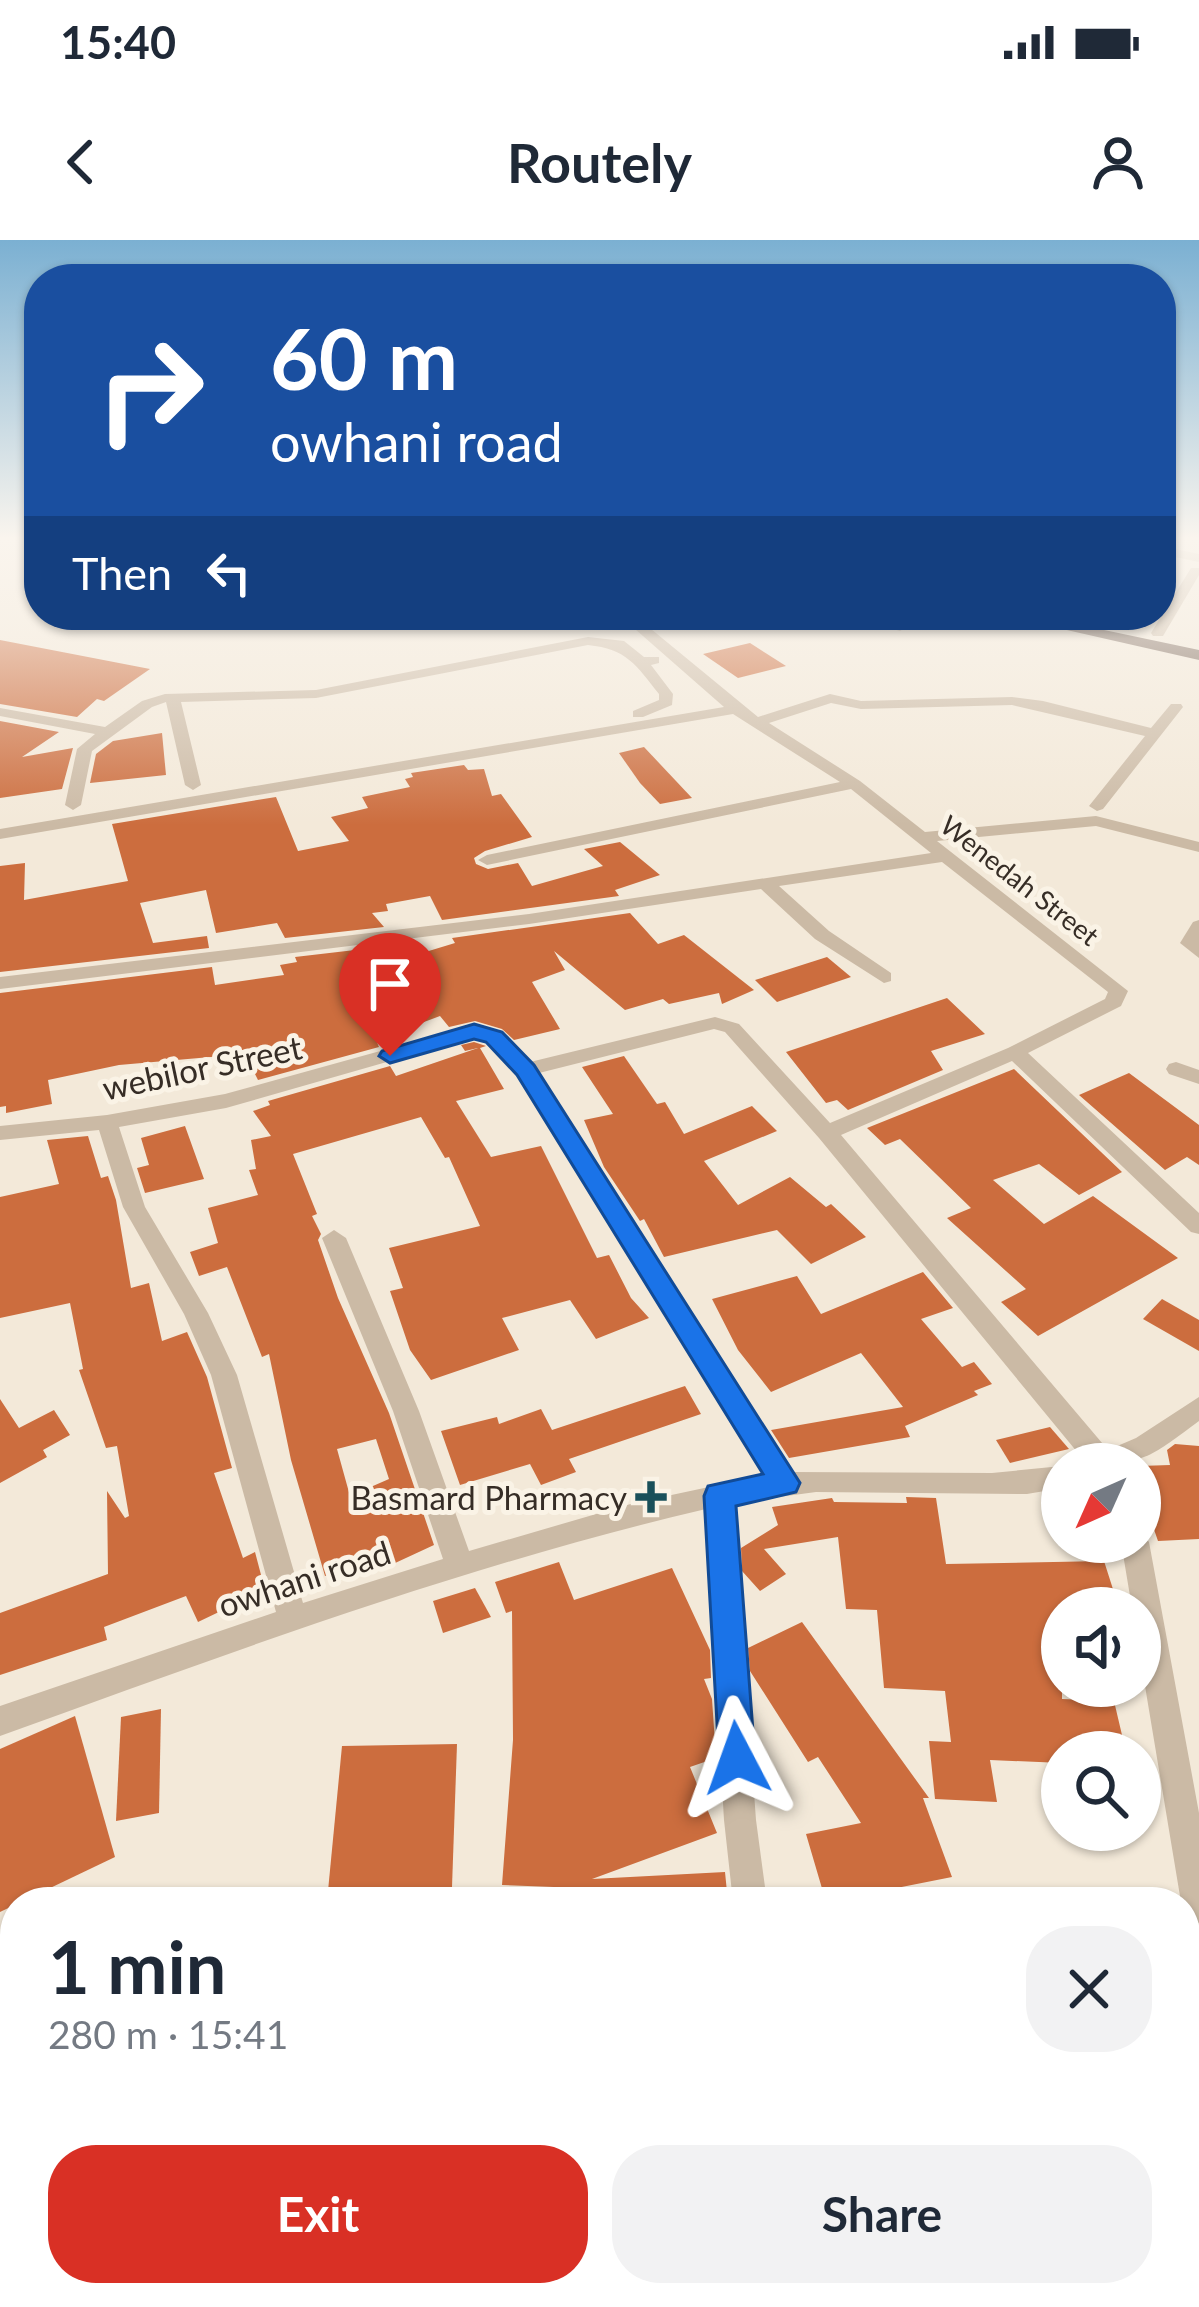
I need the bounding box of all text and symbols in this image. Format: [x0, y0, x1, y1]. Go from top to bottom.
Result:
text: 15:40 [60, 15, 176, 69]
icon: back [48, 129, 114, 195]
icon: person [1085, 129, 1151, 195]
text: Routely [507, 130, 692, 195]
text: 60 m [270, 307, 458, 408]
icon: right [72, 312, 228, 468]
text: owhani road [270, 409, 563, 474]
icon: left [196, 540, 262, 606]
text: Then [72, 546, 172, 600]
street label: Wenedah Street [934, 808, 1106, 952]
pin [339, 933, 441, 1056]
icon: arrive [357, 951, 423, 1017]
street label: webilor Street [99, 1026, 305, 1108]
north arrow [1041, 1443, 1161, 1563]
map controls [1041, 1443, 1161, 1851]
place label: Basmard Pharmacy [351, 1477, 627, 1517]
marker: Basmard Pharmacy [638, 1484, 664, 1510]
street label: owhani road [213, 1531, 395, 1625]
button: sound [1041, 1587, 1161, 1707]
position arrow [674, 1695, 800, 1821]
button: search [1041, 1731, 1161, 1851]
text: 1 min [48, 1923, 226, 2009]
button: close [1026, 1926, 1152, 2052]
text: 280 m · 15:41 [48, 2011, 288, 2057]
button: Exit [48, 2145, 588, 2283]
button: Share [612, 2145, 1152, 2283]

